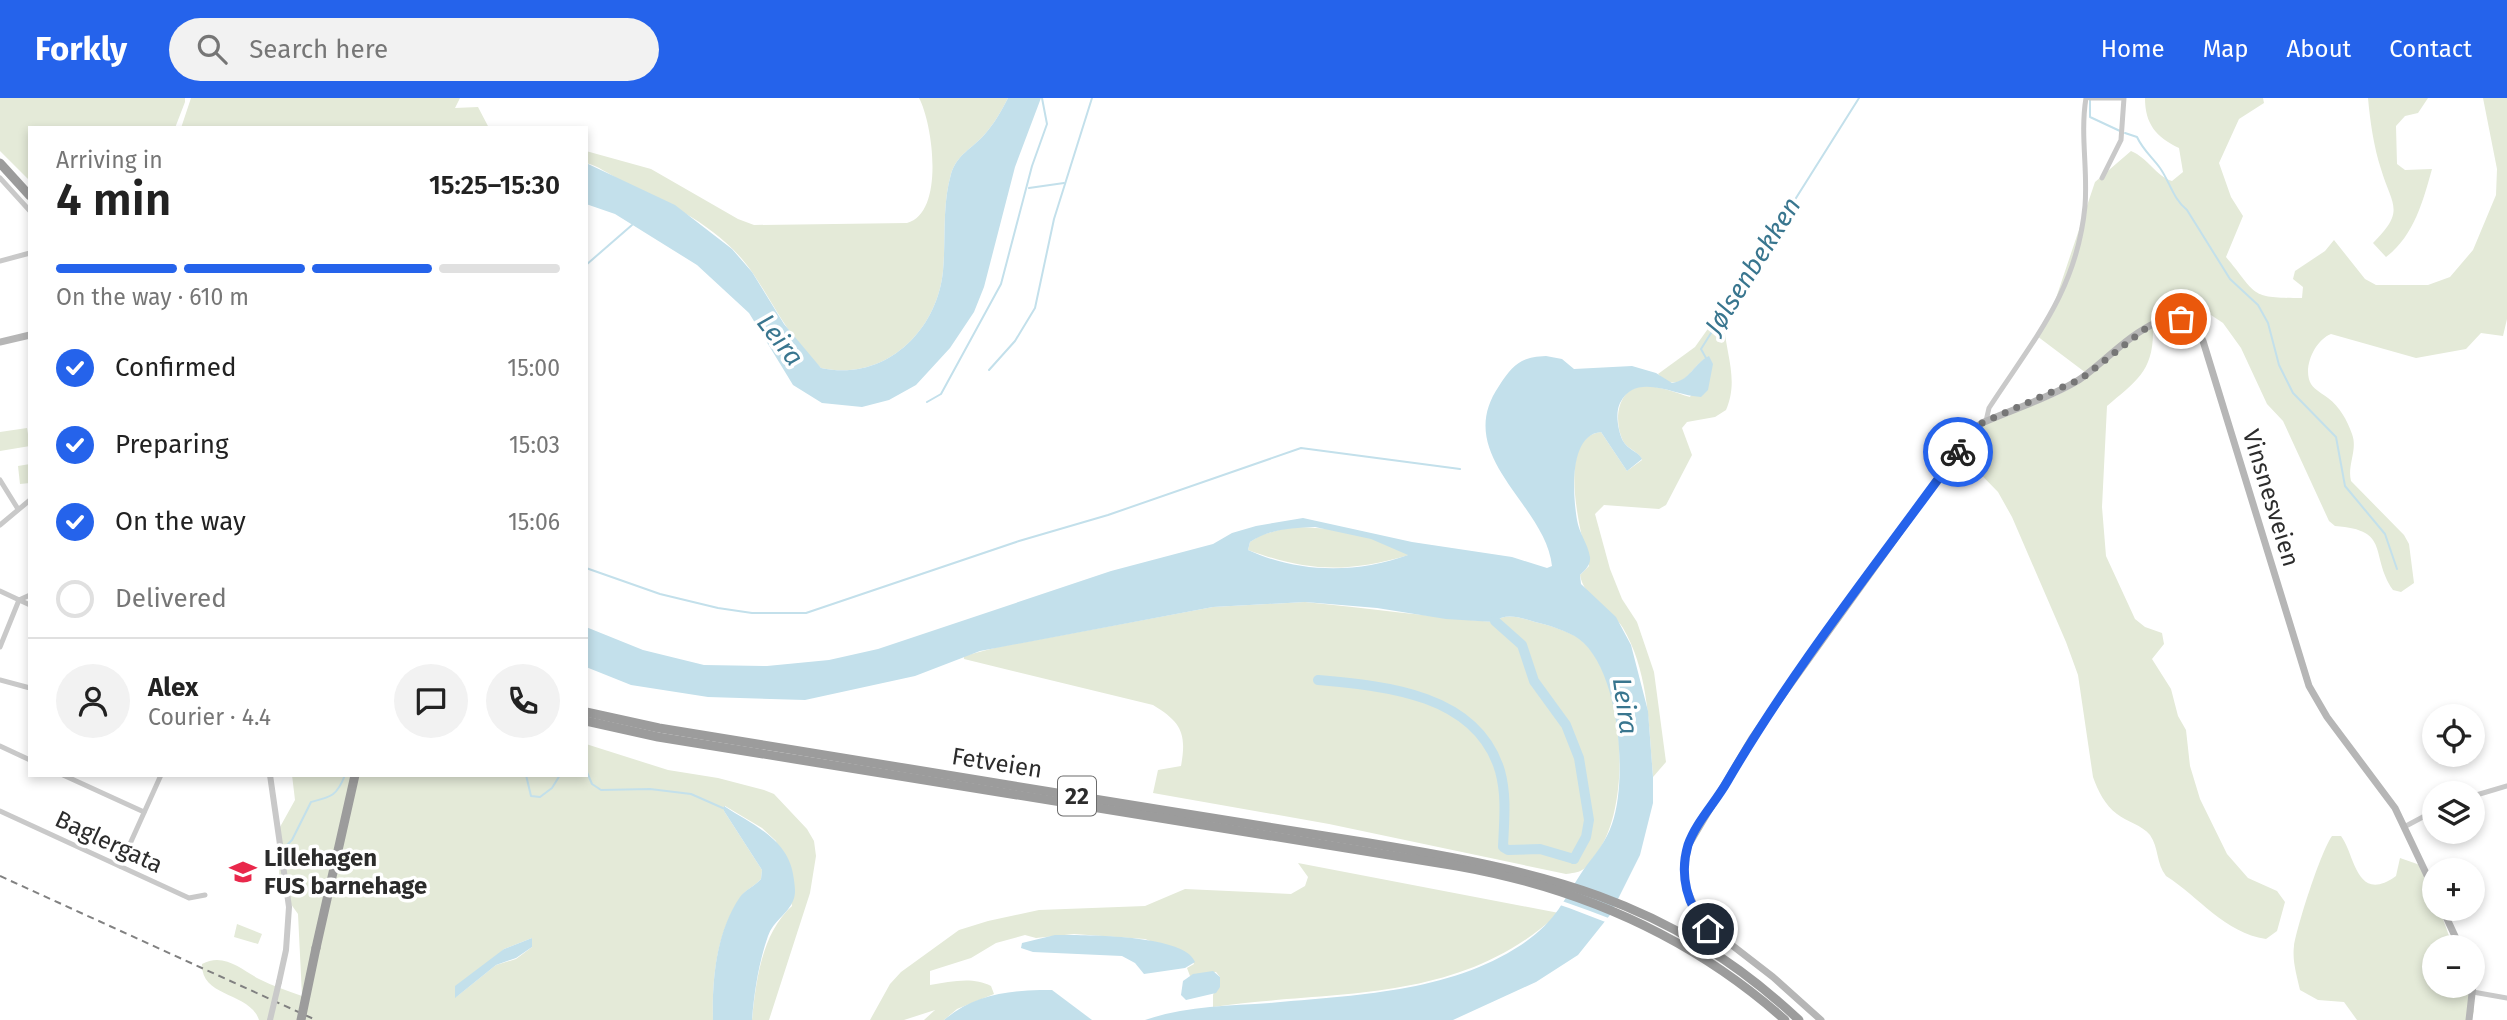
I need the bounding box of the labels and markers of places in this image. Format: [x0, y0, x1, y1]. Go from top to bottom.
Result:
pin [2151, 289, 2211, 349]
place label: Lillehagen FUS barnehage [264, 844, 427, 900]
school or university icon: Lillehagen FUS barnehage [228, 857, 258, 887]
pin [1678, 899, 1738, 959]

